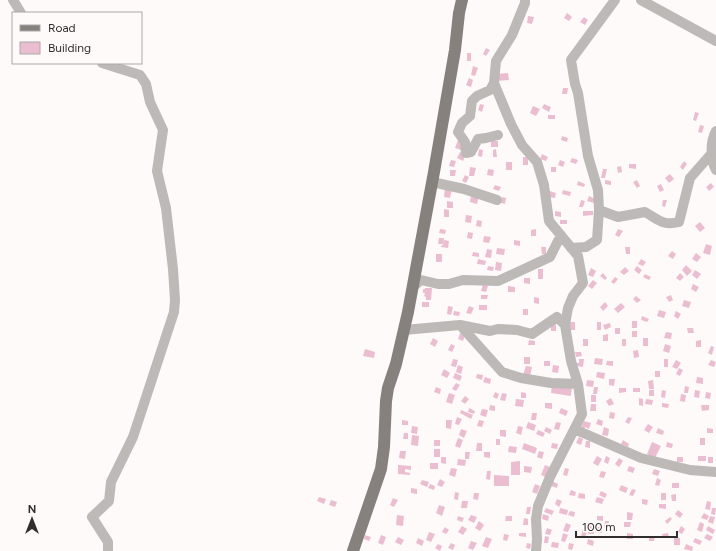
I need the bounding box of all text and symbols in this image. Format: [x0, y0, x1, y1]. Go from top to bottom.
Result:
legend [12, 12, 142, 64]
text: Road [48, 21, 76, 35]
text: Building [48, 41, 91, 55]
north arrow [12, 499, 52, 539]
text: N [28, 503, 36, 516]
scale bar [576, 513, 677, 539]
text: 100 m [582, 520, 616, 534]

